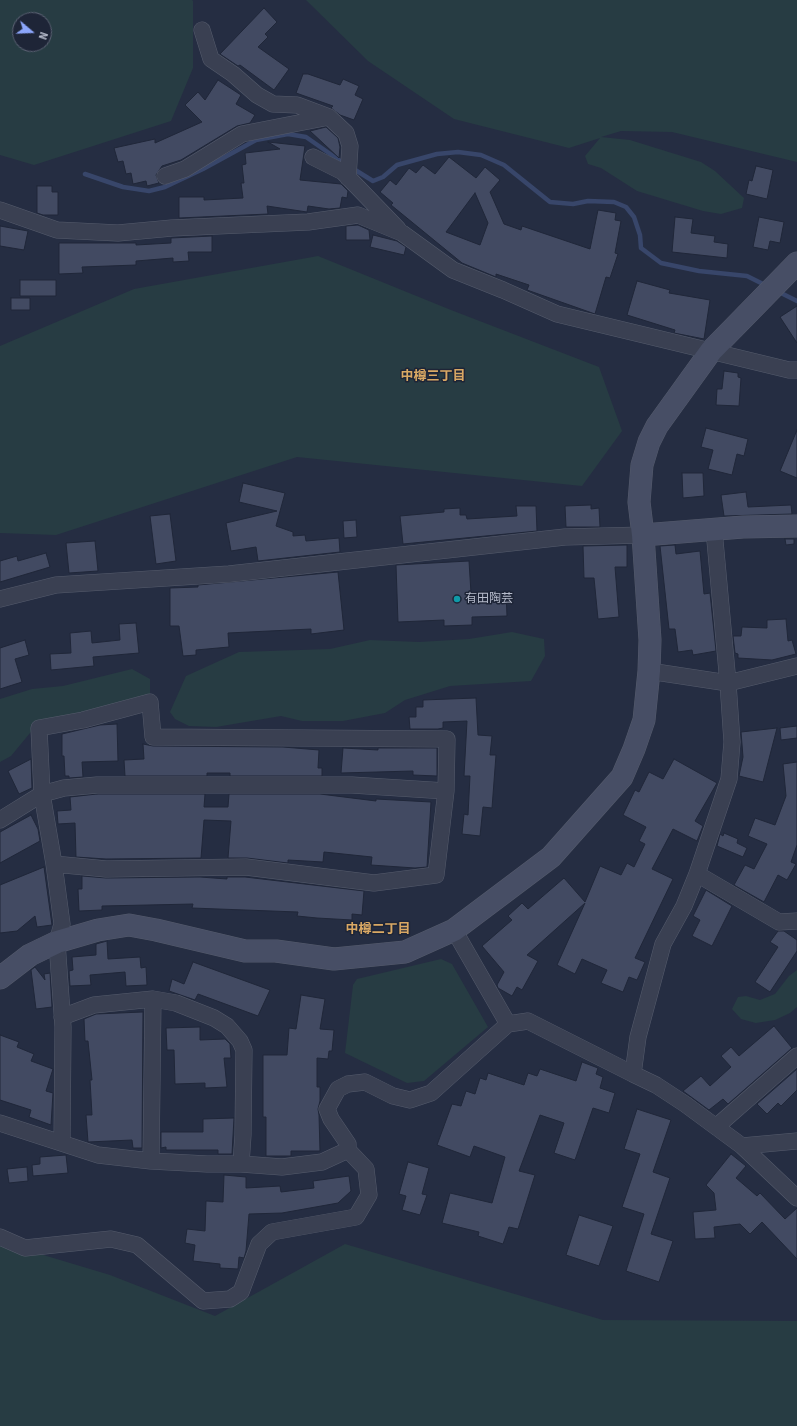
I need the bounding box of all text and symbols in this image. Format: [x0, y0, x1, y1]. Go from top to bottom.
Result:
north arrow [12, 12, 52, 52]
text: N [35, 30, 51, 42]
district label: 中樽三丁目 [401, 369, 465, 385]
place label: 有田陶芸 [465, 592, 513, 606]
marker: 有田陶芸 [452, 594, 462, 604]
district label: 中樽二丁目 [346, 922, 410, 938]

